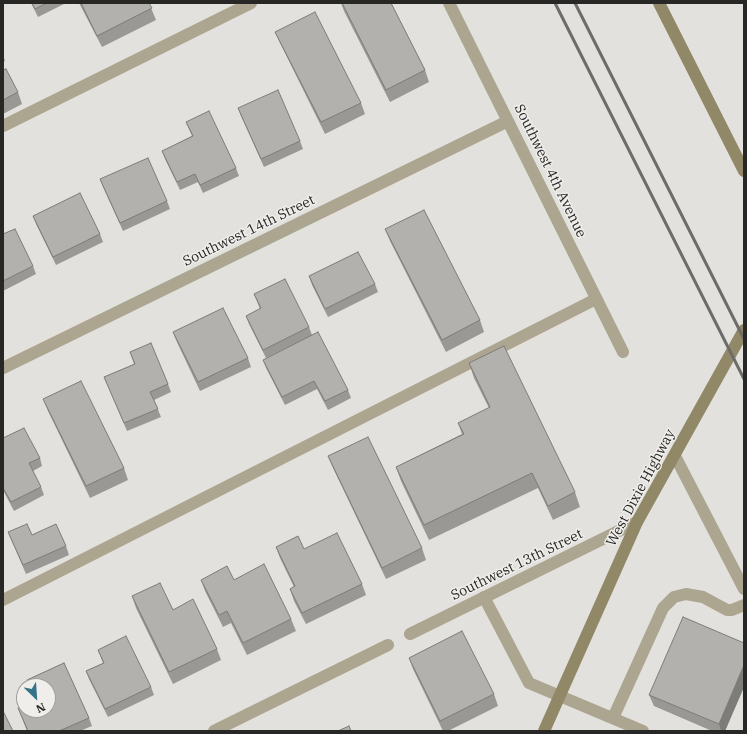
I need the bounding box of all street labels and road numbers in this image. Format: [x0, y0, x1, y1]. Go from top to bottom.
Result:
street label: Southwest 4th Avenue [510, 102, 590, 240]
street label: Southwest 14th Street [180, 192, 318, 270]
street label: West Dixie Highway [603, 427, 679, 549]
street label: Southwest 13th Street [448, 526, 586, 604]

